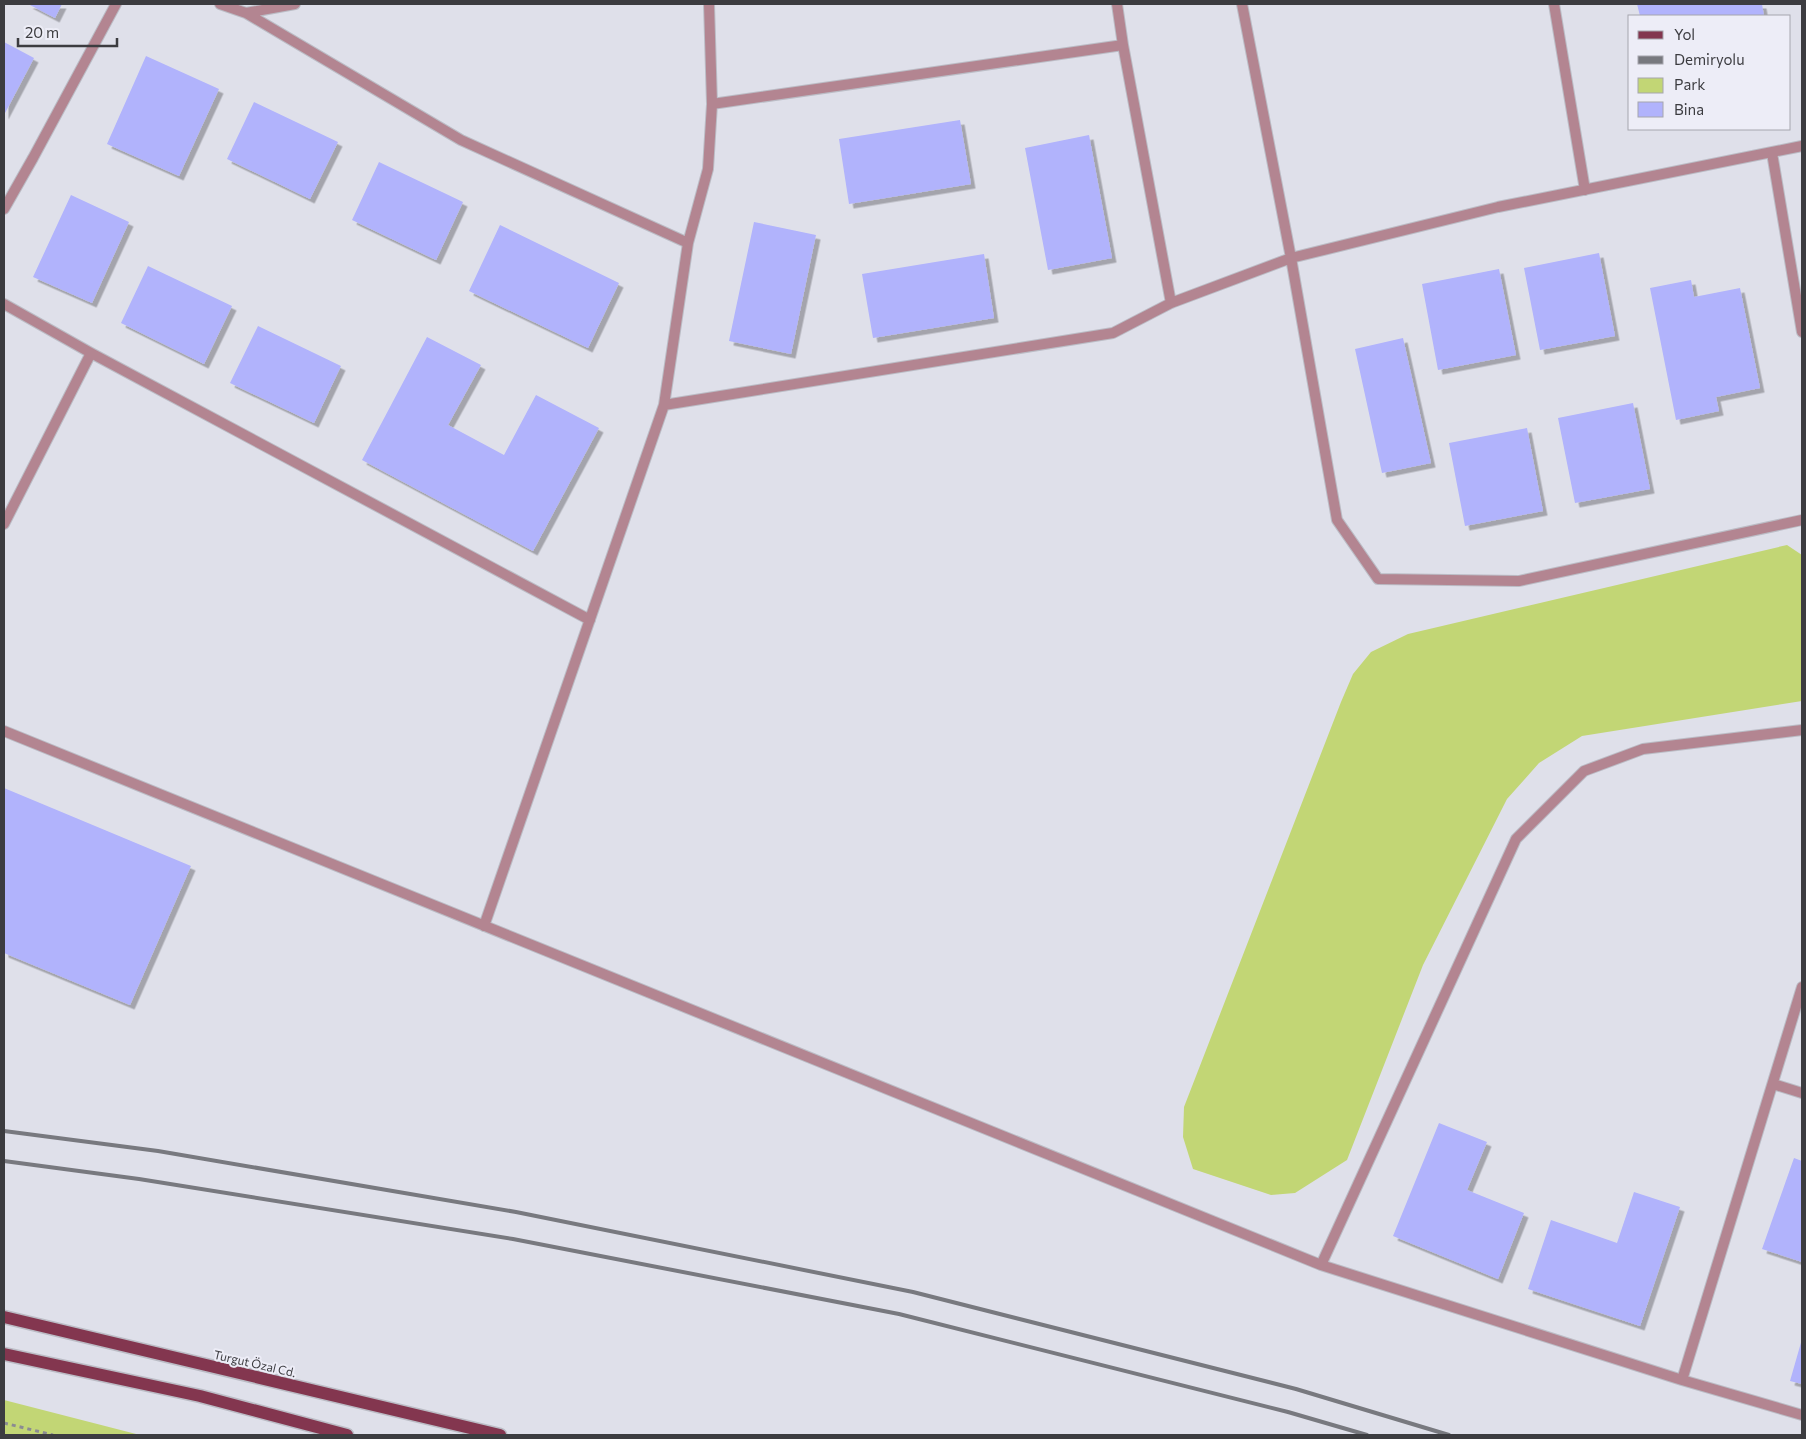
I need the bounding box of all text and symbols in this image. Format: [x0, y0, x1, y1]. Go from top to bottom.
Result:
scale bar [18, 15, 116, 47]
legend [1628, 15, 1791, 130]
text: 20 m [25, 23, 59, 41]
text: Yol [1674, 25, 1695, 43]
text: Demiryolu [1674, 50, 1745, 68]
text: Park [1674, 75, 1705, 93]
text: Bina [1674, 100, 1704, 118]
street label: Turgut Özal Cd. [213, 1347, 298, 1379]

